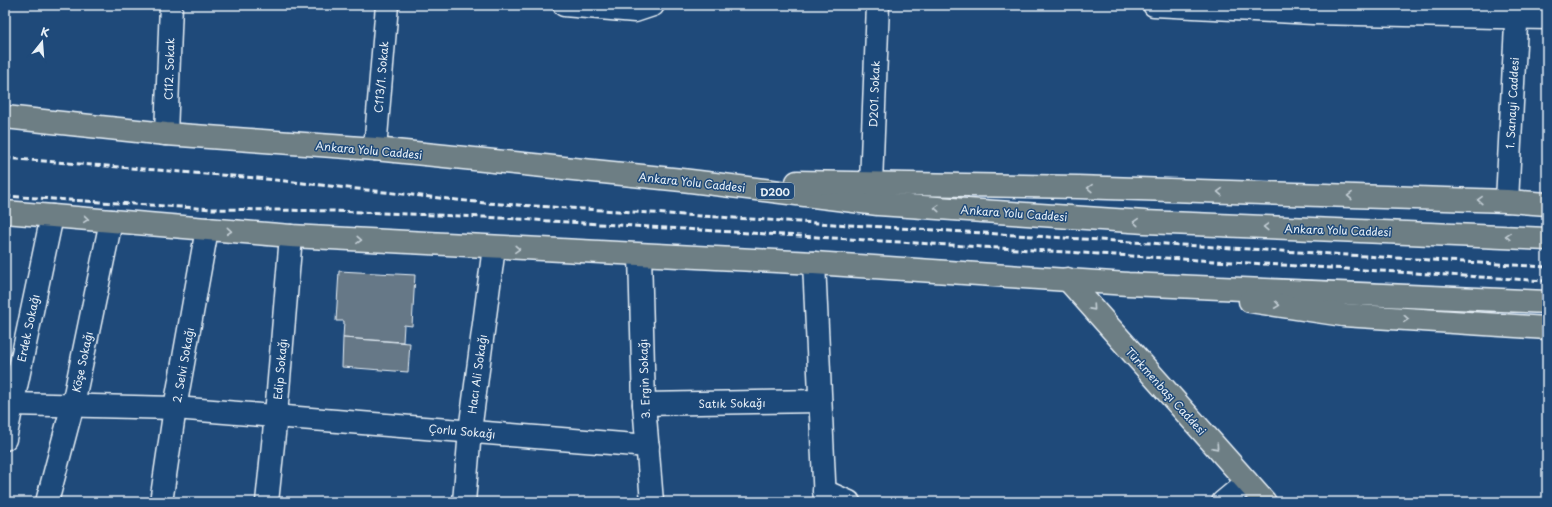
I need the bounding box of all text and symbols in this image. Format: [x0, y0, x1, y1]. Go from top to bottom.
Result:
north arrow [22, 22, 62, 62]
text: K [39, 23, 51, 41]
street label: C112. Sokak [159, 37, 179, 100]
street label: C113/1. Sokak [369, 40, 393, 114]
street label: 1. Sanayi Caddesi [1501, 57, 1523, 149]
street label: D201. Sokak [864, 60, 884, 128]
street label: Ankara Yolu Caddesi [315, 137, 423, 163]
street label: Ankara Yolu Caddesi [638, 168, 746, 196]
road number: D200 [756, 183, 794, 199]
one-way arrow [1087, 184, 1093, 192]
one-way arrow [1217, 188, 1223, 196]
one-way arrow [1347, 192, 1353, 200]
one-way arrow [1477, 196, 1483, 204]
street label: Ankara Yolu Caddesi [960, 201, 1068, 225]
one-way arrow [934, 204, 940, 213]
one-way arrow [83, 214, 89, 223]
one-way arrow [1133, 217, 1139, 226]
street label: Ankara Yolu Caddesi [1284, 220, 1392, 240]
one-way arrow [1263, 223, 1269, 231]
one-way arrow [226, 227, 232, 236]
one-way arrow [1505, 232, 1511, 241]
one-way arrow [356, 236, 362, 244]
one-way arrow [514, 244, 520, 253]
street label: Erdek Sokağı [13, 293, 43, 363]
one-way arrow [1274, 300, 1280, 309]
one-way arrow [1088, 303, 1095, 311]
one-way arrow [1403, 314, 1409, 323]
street label: 2. Selvi Sokağı [168, 326, 198, 404]
street label: Köşe Sokağı [67, 330, 97, 394]
street label: Hacı Ali Sokağı [463, 333, 491, 415]
street label: Edip Sokağı [269, 338, 291, 400]
street label: 3. Ergin Sokağı [634, 339, 654, 419]
street label: Türkmenbaşı Caddesi [1122, 343, 1210, 439]
street label: Satık Sokağı [698, 394, 766, 412]
street label: Çorlu Sokağı [428, 420, 496, 442]
one-way arrow [1211, 442, 1219, 450]

